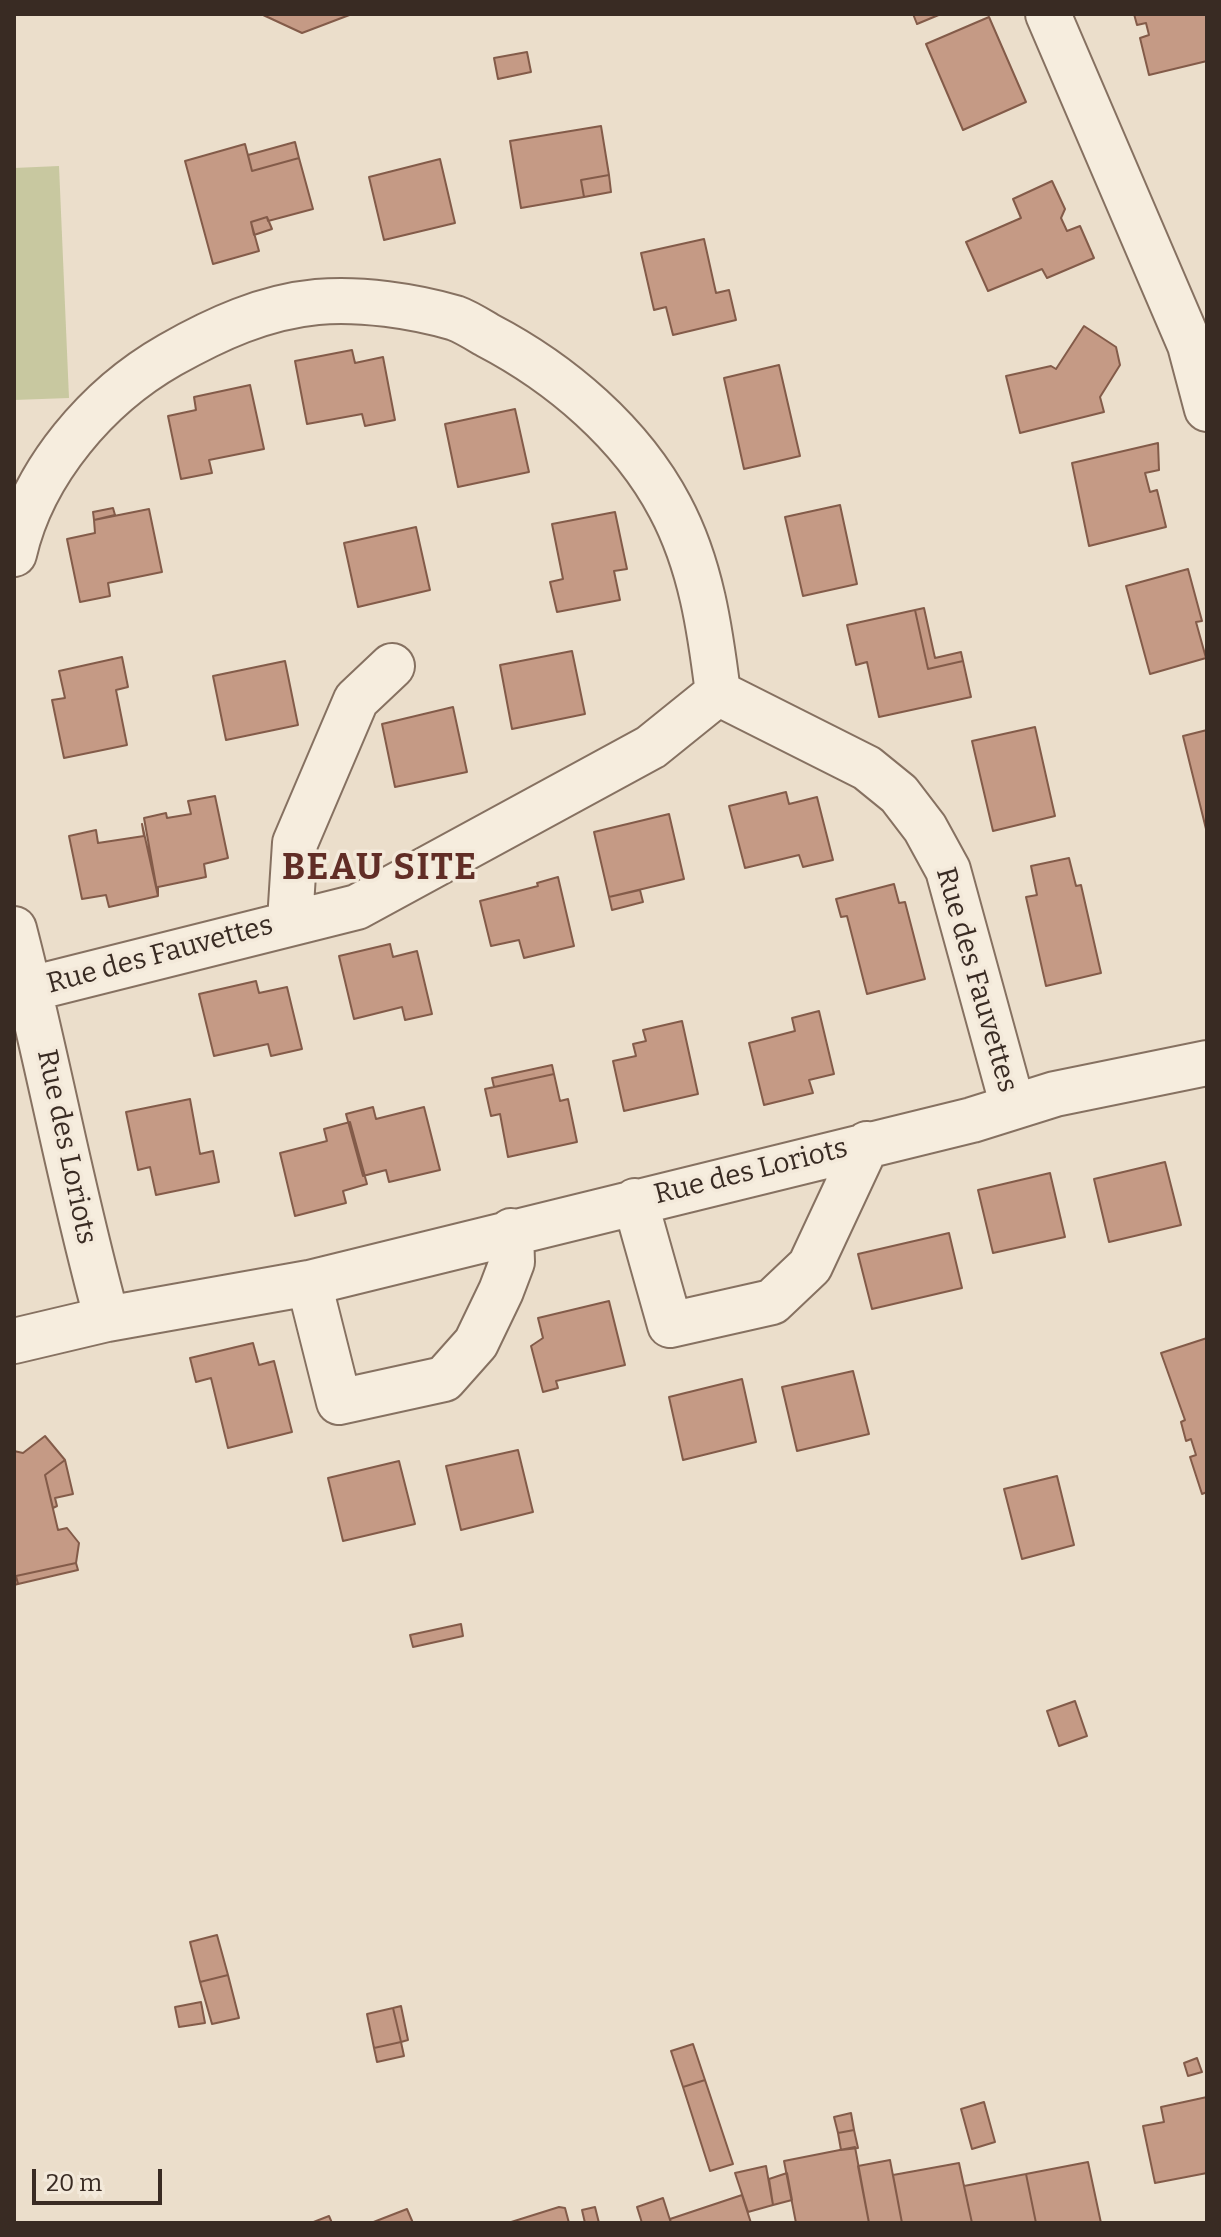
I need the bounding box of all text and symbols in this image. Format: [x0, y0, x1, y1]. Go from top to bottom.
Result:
district label: BEAU SITE [282, 847, 478, 891]
street label: Rue des Fauvettes [928, 864, 1024, 1096]
street label: Rue des Fauvettes [43, 909, 277, 1001]
street label: Rue des Loriots [29, 1047, 103, 1247]
street label: Rue des Loriots [651, 1132, 851, 1212]
scale bar [36, 2153, 166, 2203]
text: 20 m [46, 2169, 102, 2197]

